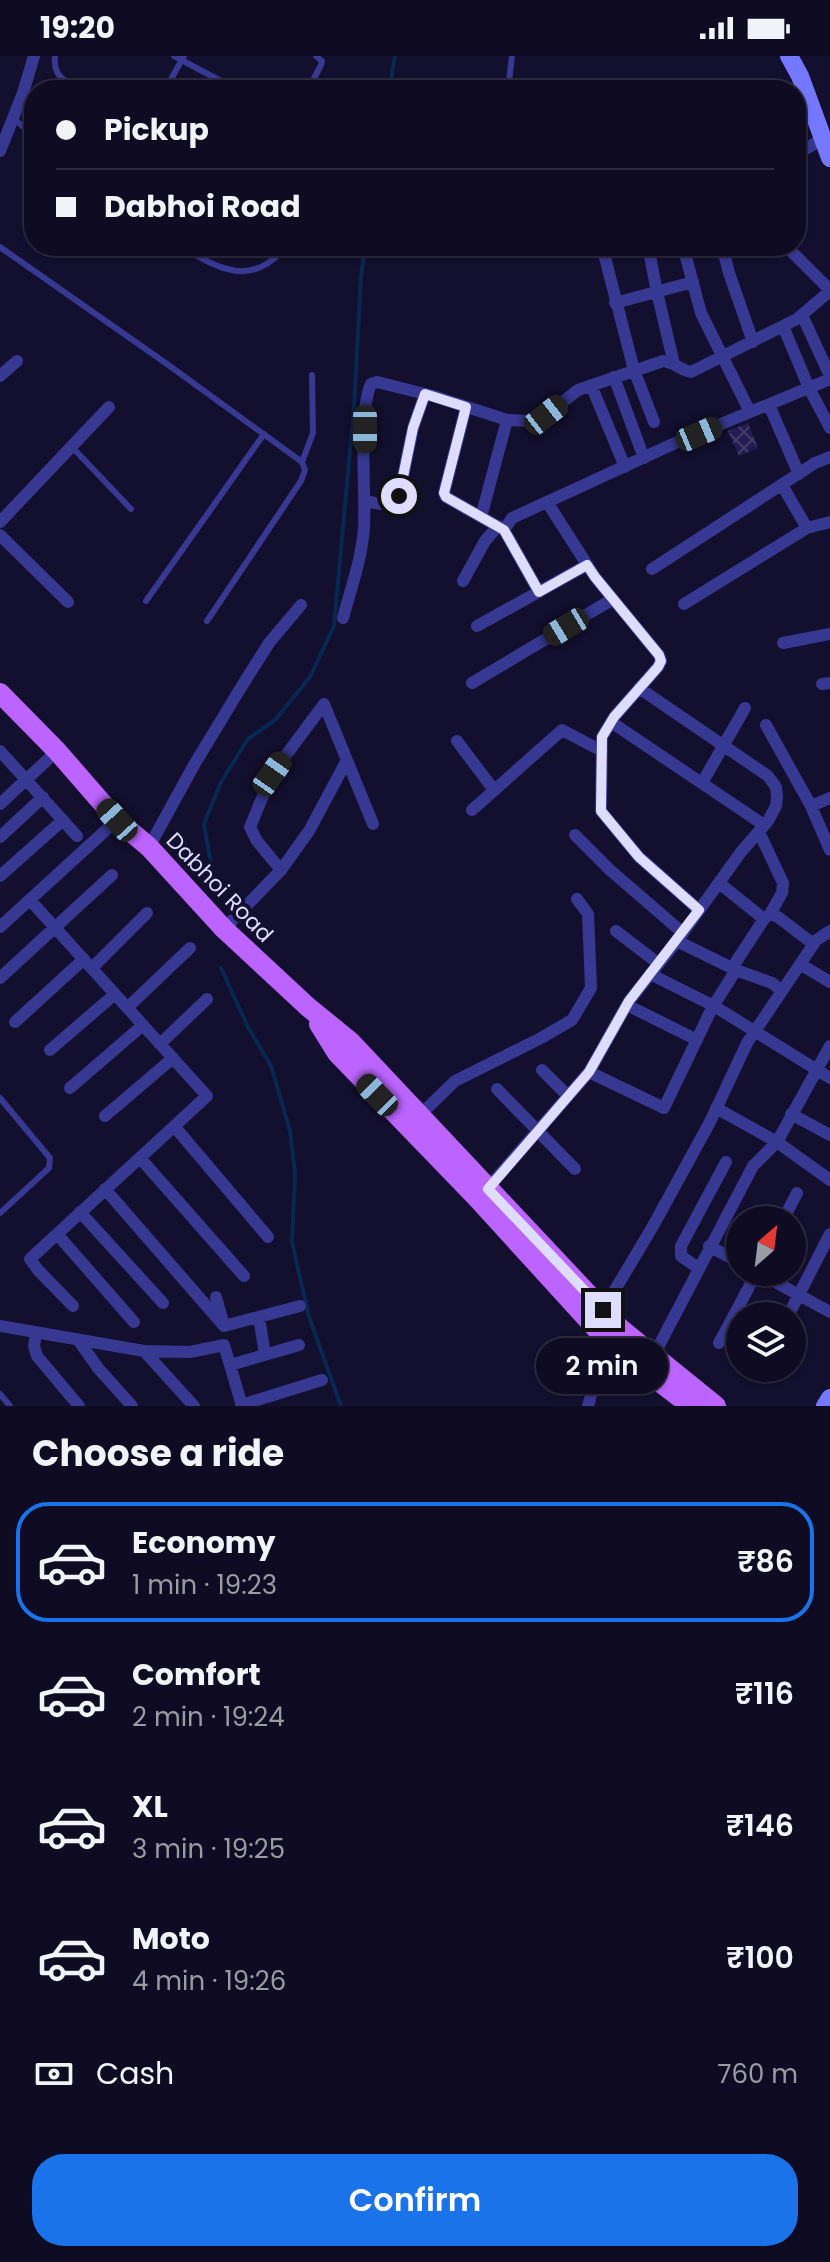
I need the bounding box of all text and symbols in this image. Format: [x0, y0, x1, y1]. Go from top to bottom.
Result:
text: 19:20 [40, 6, 115, 49]
text: Pickup [104, 108, 209, 151]
text: Dabhoi Road [104, 185, 301, 228]
car [520, 391, 572, 439]
car [353, 405, 377, 453]
car [672, 414, 726, 454]
route start [381, 478, 417, 514]
car [539, 604, 593, 650]
car [248, 747, 296, 801]
car [92, 794, 142, 846]
street label: Dabhoi Road [159, 826, 280, 949]
car [352, 1069, 402, 1121]
north arrow [726, 1206, 806, 1286]
map controls [726, 1206, 806, 1382]
route end [585, 1292, 621, 1328]
button: layers [726, 1302, 806, 1382]
callout: 2 min [537, 1338, 669, 1394]
text: 2 min [566, 1348, 638, 1384]
text: Choose a ride [32, 1428, 284, 1479]
text: Economy [132, 1521, 276, 1564]
icon: car [36, 1526, 108, 1598]
text: ₹86 [737, 1540, 794, 1583]
text: 1 min · 19:23 [132, 1567, 277, 1603]
text: Comfort [132, 1653, 261, 1696]
icon: car [36, 1658, 108, 1730]
text: ₹116 [735, 1672, 794, 1715]
text: 2 min · 19:24 [132, 1699, 285, 1735]
text: XL [132, 1785, 168, 1828]
icon: car [36, 1790, 108, 1862]
text: ₹146 [726, 1804, 794, 1847]
text: 3 min · 19:25 [132, 1831, 285, 1867]
text: Moto [132, 1917, 210, 1960]
icon: car [36, 1922, 108, 1994]
text: ₹100 [726, 1936, 794, 1979]
text: 4 min · 19:26 [132, 1963, 286, 1999]
icon: cash [32, 2052, 76, 2096]
text: Cash [96, 2052, 174, 2095]
text: 760 m [717, 2056, 798, 2092]
button: Confirm [32, 2154, 798, 2246]

